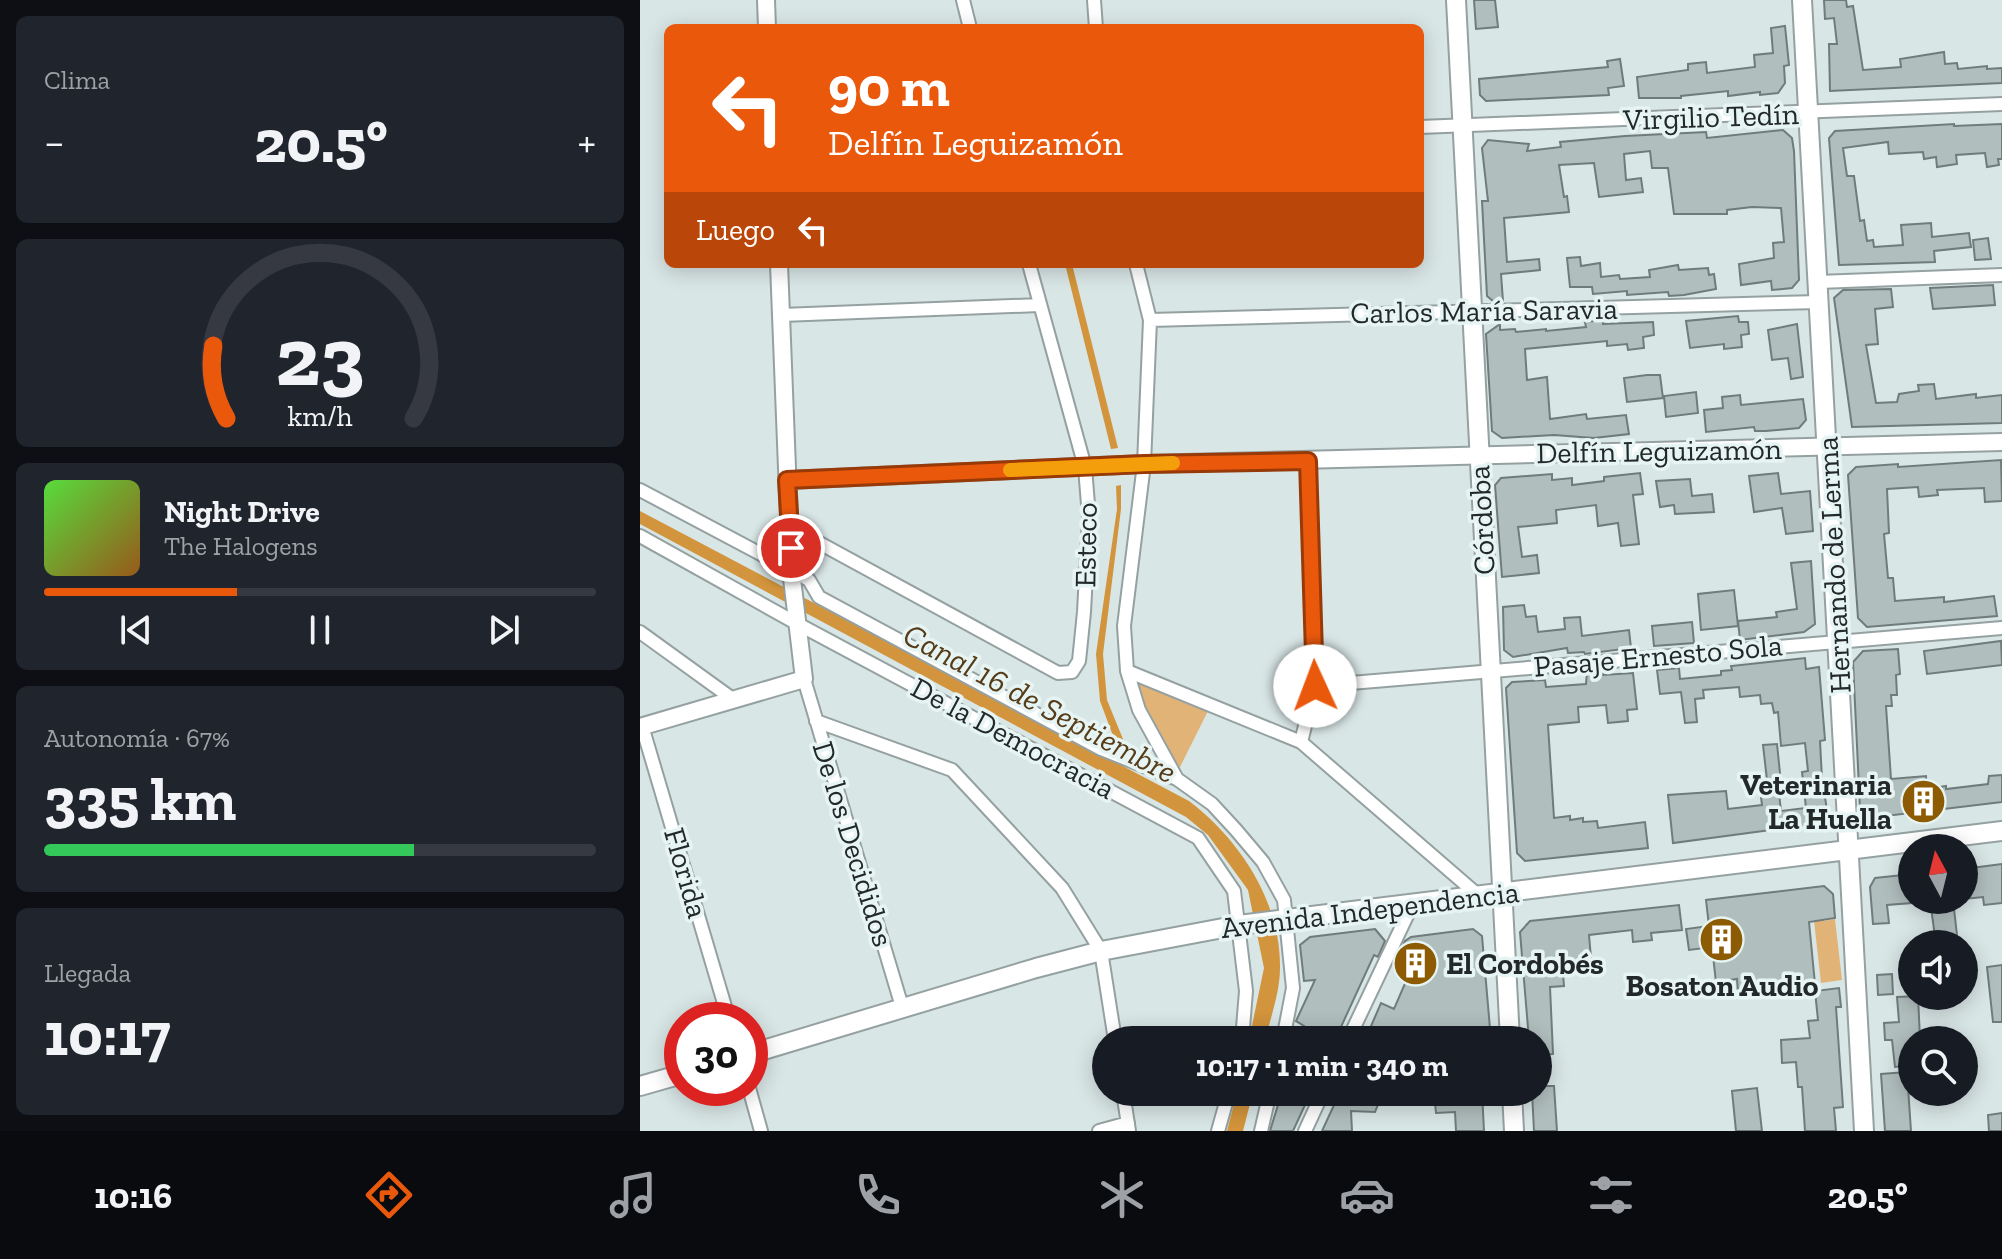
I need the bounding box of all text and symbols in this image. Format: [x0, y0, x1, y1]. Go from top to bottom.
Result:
text: 90 m [828, 53, 950, 120]
icon: left [696, 56, 800, 160]
text: Clima [44, 64, 110, 96]
street label: Virgilio Tedín [1622, 96, 1799, 138]
text: 20.5° [254, 105, 388, 177]
text: − [44, 115, 65, 168]
text: + [577, 115, 596, 168]
text: Delfín Leguizamón [828, 121, 1123, 164]
icon: left [791, 208, 835, 252]
text: Luego [696, 212, 775, 248]
street label: Carlos María Saravia [1350, 291, 1618, 331]
text: 23 [275, 305, 365, 405]
text: km/h [287, 399, 353, 433]
street label: Delfín Leguizamón [1536, 431, 1782, 471]
street label: Hernando de Lerma [1809, 436, 1859, 694]
street label: Córdoba [1461, 464, 1503, 576]
text: Night Drive [164, 494, 320, 530]
street label: Esteco [1067, 502, 1105, 588]
pin [757, 514, 825, 582]
icon: arrive [769, 526, 813, 570]
text: The Halogens [164, 530, 318, 562]
icon: previous [114, 608, 158, 652]
icon: pause [298, 608, 342, 652]
icon: next [482, 608, 526, 652]
water label: Canal 16 de Septiembre [897, 615, 1183, 791]
street label: Pasaje Ernesto Sola [1532, 627, 1784, 685]
position arrow [1273, 644, 1357, 728]
street label: De la Democracia [905, 669, 1121, 807]
text: Autonomía · 67% [44, 722, 230, 754]
street label: De los Decididos [805, 737, 901, 951]
text: 335 km [44, 763, 236, 835]
place label: Veterinaria La Huella [1740, 767, 1892, 837]
building icon: Veterinaria La Huella [1899, 778, 1947, 826]
street label: Florida [656, 824, 716, 922]
north arrow [1898, 834, 1978, 914]
map controls [1898, 834, 1978, 1106]
street label: Avenida Independencia [1219, 874, 1521, 946]
building icon: Bosaton Audio [1698, 916, 1746, 964]
button: sound [1898, 930, 1978, 1010]
building icon: El Cordobés [1391, 940, 1439, 988]
place label: El Cordobés [1446, 946, 1604, 982]
text: Llegada [44, 957, 131, 989]
place label: Bosaton Audio [1626, 968, 1819, 1004]
text: 10:17 [44, 998, 170, 1070]
speed limit sign: 30 [664, 1002, 768, 1106]
button: search [1898, 1026, 1978, 1106]
text: 10:17 · 1 min · 340 m [1196, 1048, 1448, 1084]
icon: directions [361, 1167, 417, 1223]
icon: music [605, 1167, 661, 1223]
icon: phone [850, 1167, 906, 1223]
icon: climate [1094, 1167, 1150, 1223]
icon: car [1339, 1167, 1395, 1223]
icon: filters [1583, 1167, 1639, 1223]
text: 10:16 [94, 1174, 172, 1217]
text: 20.5° [1828, 1174, 1908, 1217]

